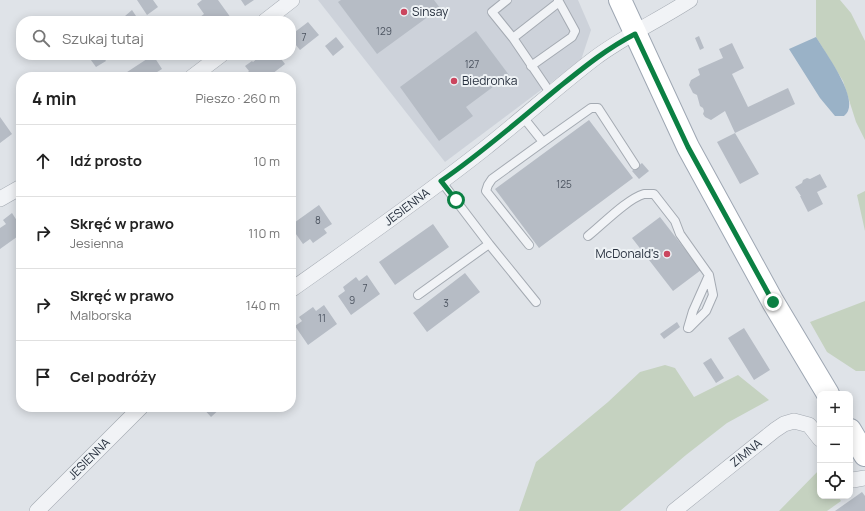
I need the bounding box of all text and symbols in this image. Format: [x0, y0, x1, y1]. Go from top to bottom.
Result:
place label: Sinsay [412, 3, 449, 20]
marker: Sinsay [399, 7, 409, 17]
search box [16, 16, 296, 60]
house number: 129 [376, 24, 392, 38]
icon: search [30, 27, 52, 49]
text: Szukaj tutaj [62, 28, 144, 49]
house number: 7 [301, 30, 307, 44]
house number: 127 [465, 57, 479, 71]
place label: Biedronka [462, 72, 517, 89]
marker: Biedronka [449, 76, 459, 86]
text: 4 min [32, 87, 76, 110]
text: Pieszo · 260 m [195, 89, 280, 107]
icon: ahead [32, 150, 54, 172]
text: Idź prosto [70, 150, 142, 171]
text: 10 m [253, 152, 280, 170]
house number: 125 [556, 177, 572, 191]
street label: JESIENNA [380, 184, 433, 229]
route start [447, 191, 465, 209]
text: Skręć w prawo [70, 213, 174, 234]
house number: 8 [315, 213, 321, 227]
icon: right [32, 222, 54, 244]
text: 110 m [248, 224, 280, 242]
text: Jesienna [70, 234, 124, 252]
place label: McDonald's [596, 245, 659, 262]
marker: McDonald's [662, 249, 672, 259]
house number: 7 [362, 281, 368, 295]
text: Skręć w prawo [70, 285, 174, 306]
house number: 9 [349, 293, 355, 307]
route end [764, 293, 782, 311]
icon: right [32, 294, 54, 316]
text: 140 m [246, 296, 280, 314]
house number: 3 [443, 296, 449, 310]
text: Malborska [70, 306, 132, 324]
house number: 11 [318, 311, 326, 325]
icon: arrive [32, 366, 54, 388]
text: Cel podróży [70, 366, 156, 387]
map controls [817, 391, 853, 499]
button: + [817, 391, 853, 427]
button: − [817, 427, 853, 463]
street label: JESIENNA [64, 434, 114, 483]
street label: ZIMNA [726, 434, 765, 471]
button: locate [817, 463, 853, 499]

